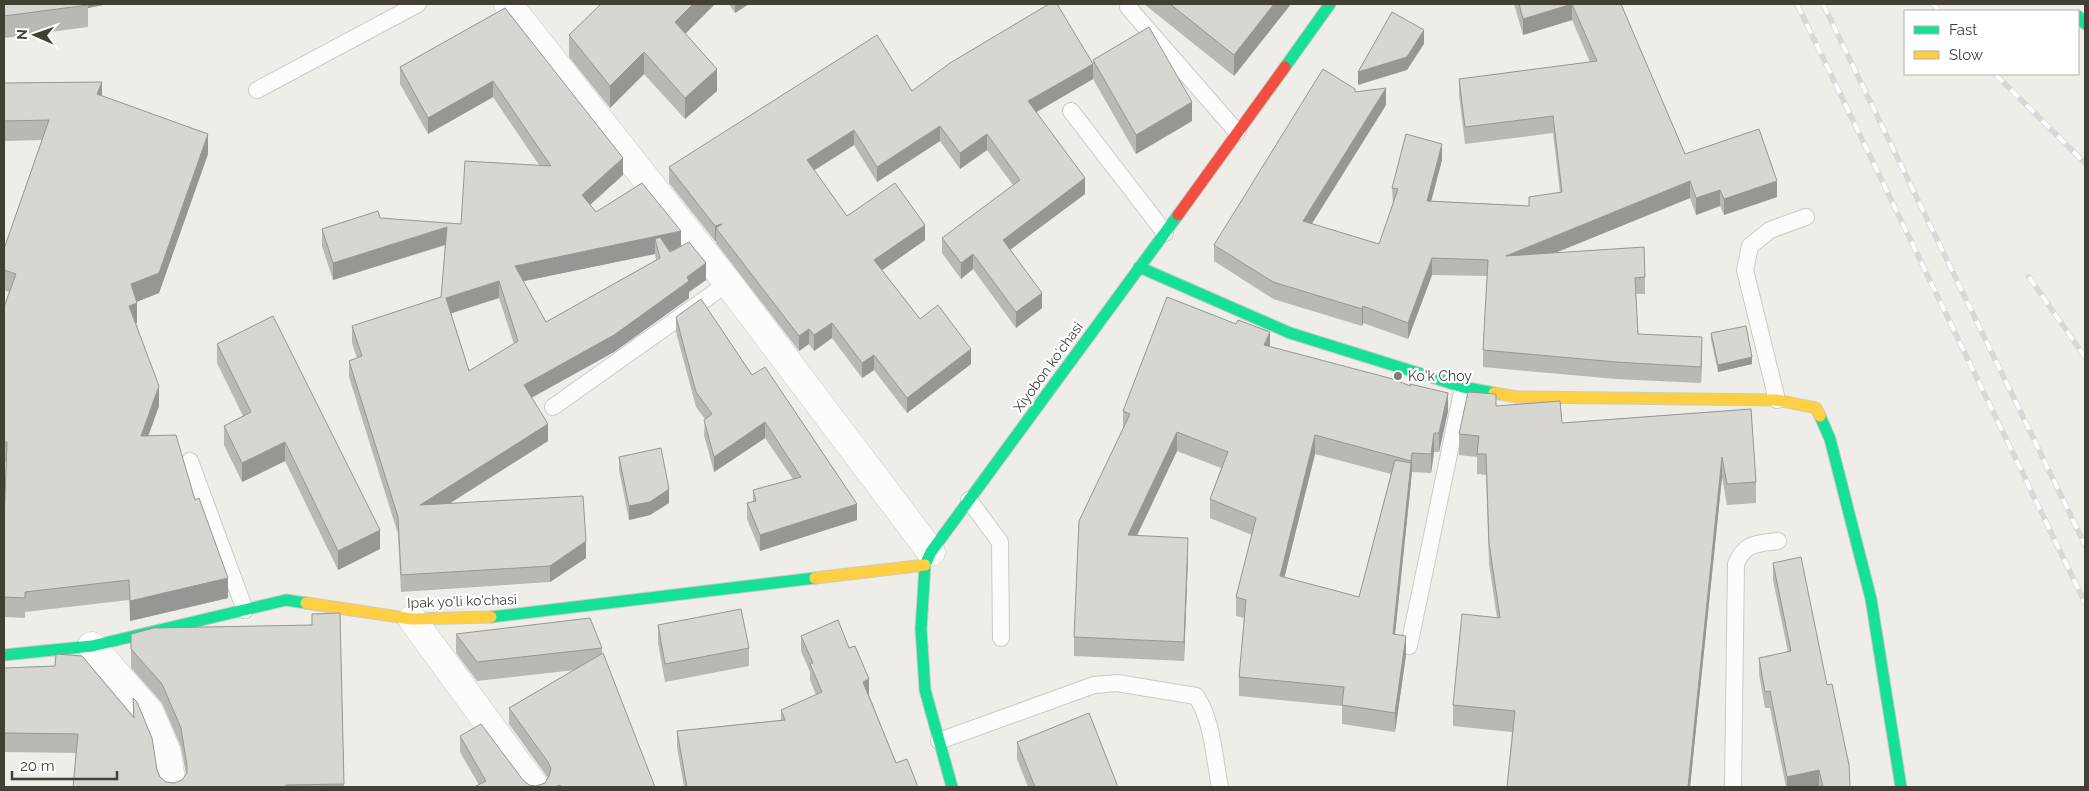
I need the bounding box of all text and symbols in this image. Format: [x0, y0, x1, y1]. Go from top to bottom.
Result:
north arrow [10, 10, 60, 60]
legend [1904, 10, 2079, 75]
text: Fast [1949, 21, 1977, 39]
text: N [14, 29, 30, 40]
text: Slow [1949, 46, 1983, 64]
street label: Xiyobon koʻchasi [1010, 319, 1086, 415]
place label: Ko'k Choy [1408, 368, 1472, 384]
marker: Ko'k Choy [1392, 370, 1404, 382]
street label: Ipak yo'li ko'chasi [407, 591, 517, 611]
scale bar [12, 748, 118, 780]
text: 20 m [20, 757, 55, 775]

